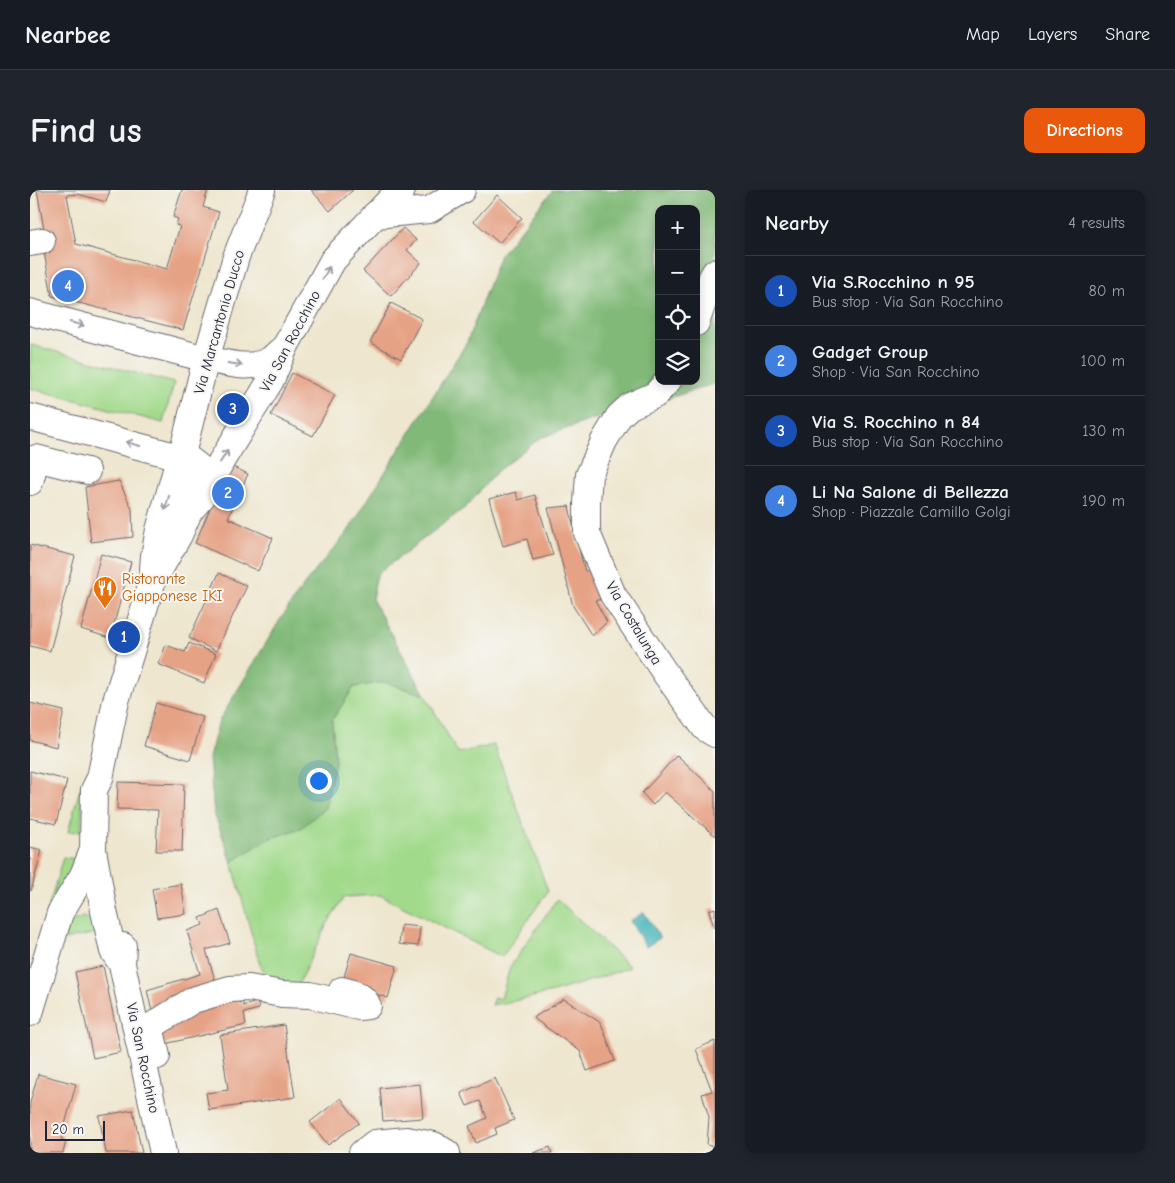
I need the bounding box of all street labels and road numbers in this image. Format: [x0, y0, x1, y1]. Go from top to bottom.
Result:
street label: Via Marcantonio Ducco [190, 248, 248, 396]
street label: Via San Rocchino [256, 287, 324, 395]
street label: Via Costalunga [602, 578, 666, 668]
street label: Via San Rocchino [123, 1001, 163, 1115]

